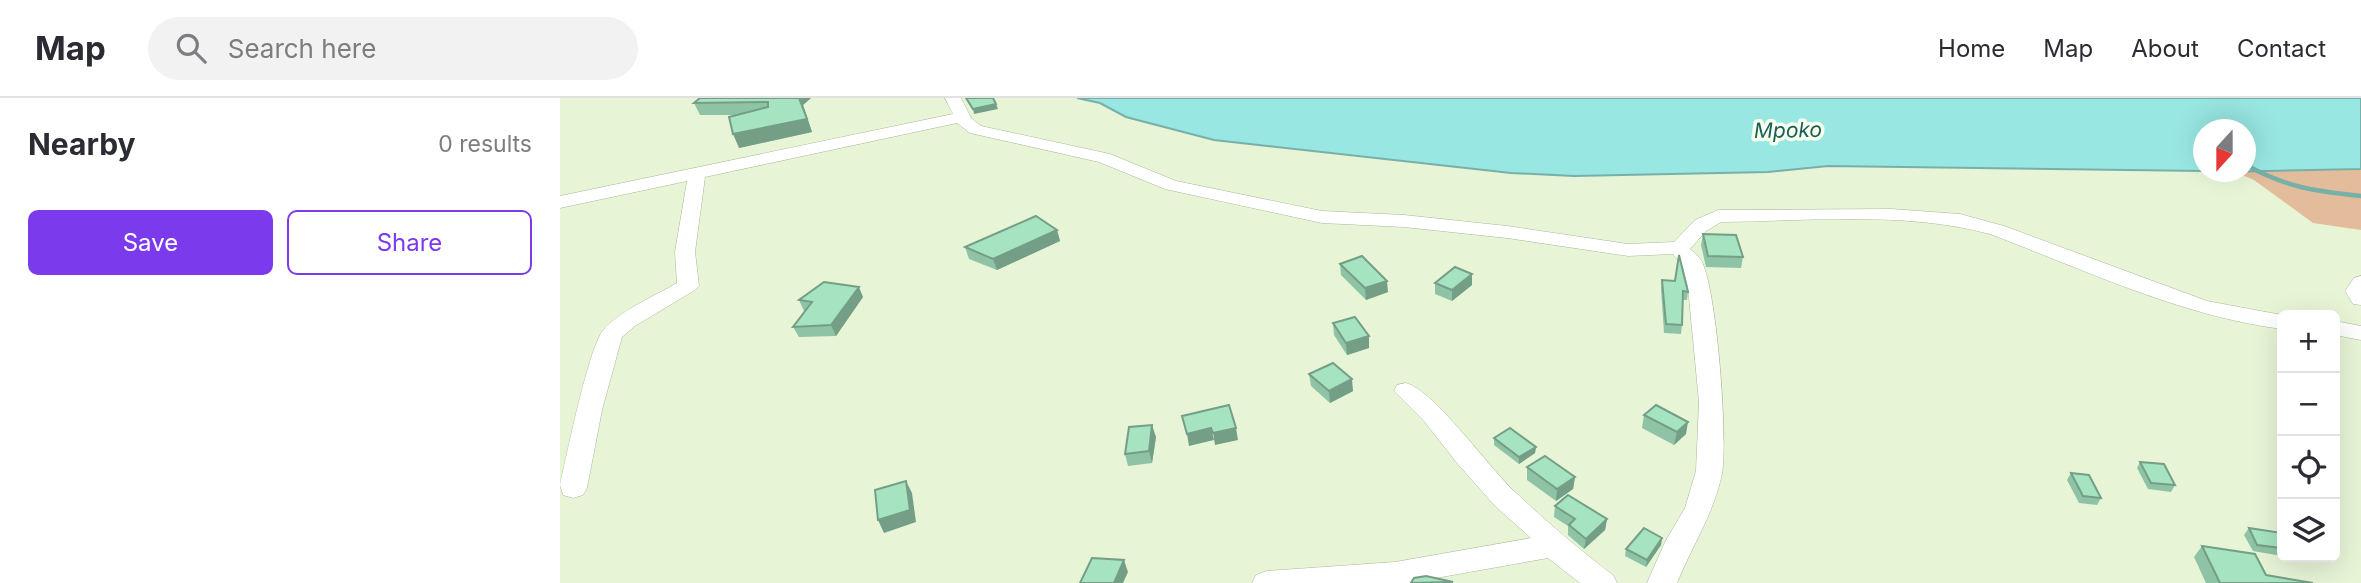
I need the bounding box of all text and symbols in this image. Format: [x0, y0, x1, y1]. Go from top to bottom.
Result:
search box [148, 17, 638, 80]
text: Map [35, 28, 106, 68]
icon: search [172, 29, 210, 67]
text: Search here [228, 33, 376, 64]
text: Home [1938, 34, 2005, 63]
text: Map [2043, 34, 2093, 63]
text: About [2131, 34, 2199, 63]
text: Contact [2237, 34, 2326, 63]
water label: Mpoko [1754, 117, 1822, 143]
north arrow [2193, 119, 2256, 182]
text: Nearby [28, 126, 136, 162]
text: 0 results [438, 130, 532, 158]
button: Save [28, 210, 273, 275]
button: Share [287, 210, 532, 275]
map controls [2277, 310, 2340, 562]
button: + [2277, 310, 2340, 373]
button: − [2277, 373, 2340, 436]
button: locate [2277, 436, 2340, 499]
button: layers [2277, 499, 2340, 562]

